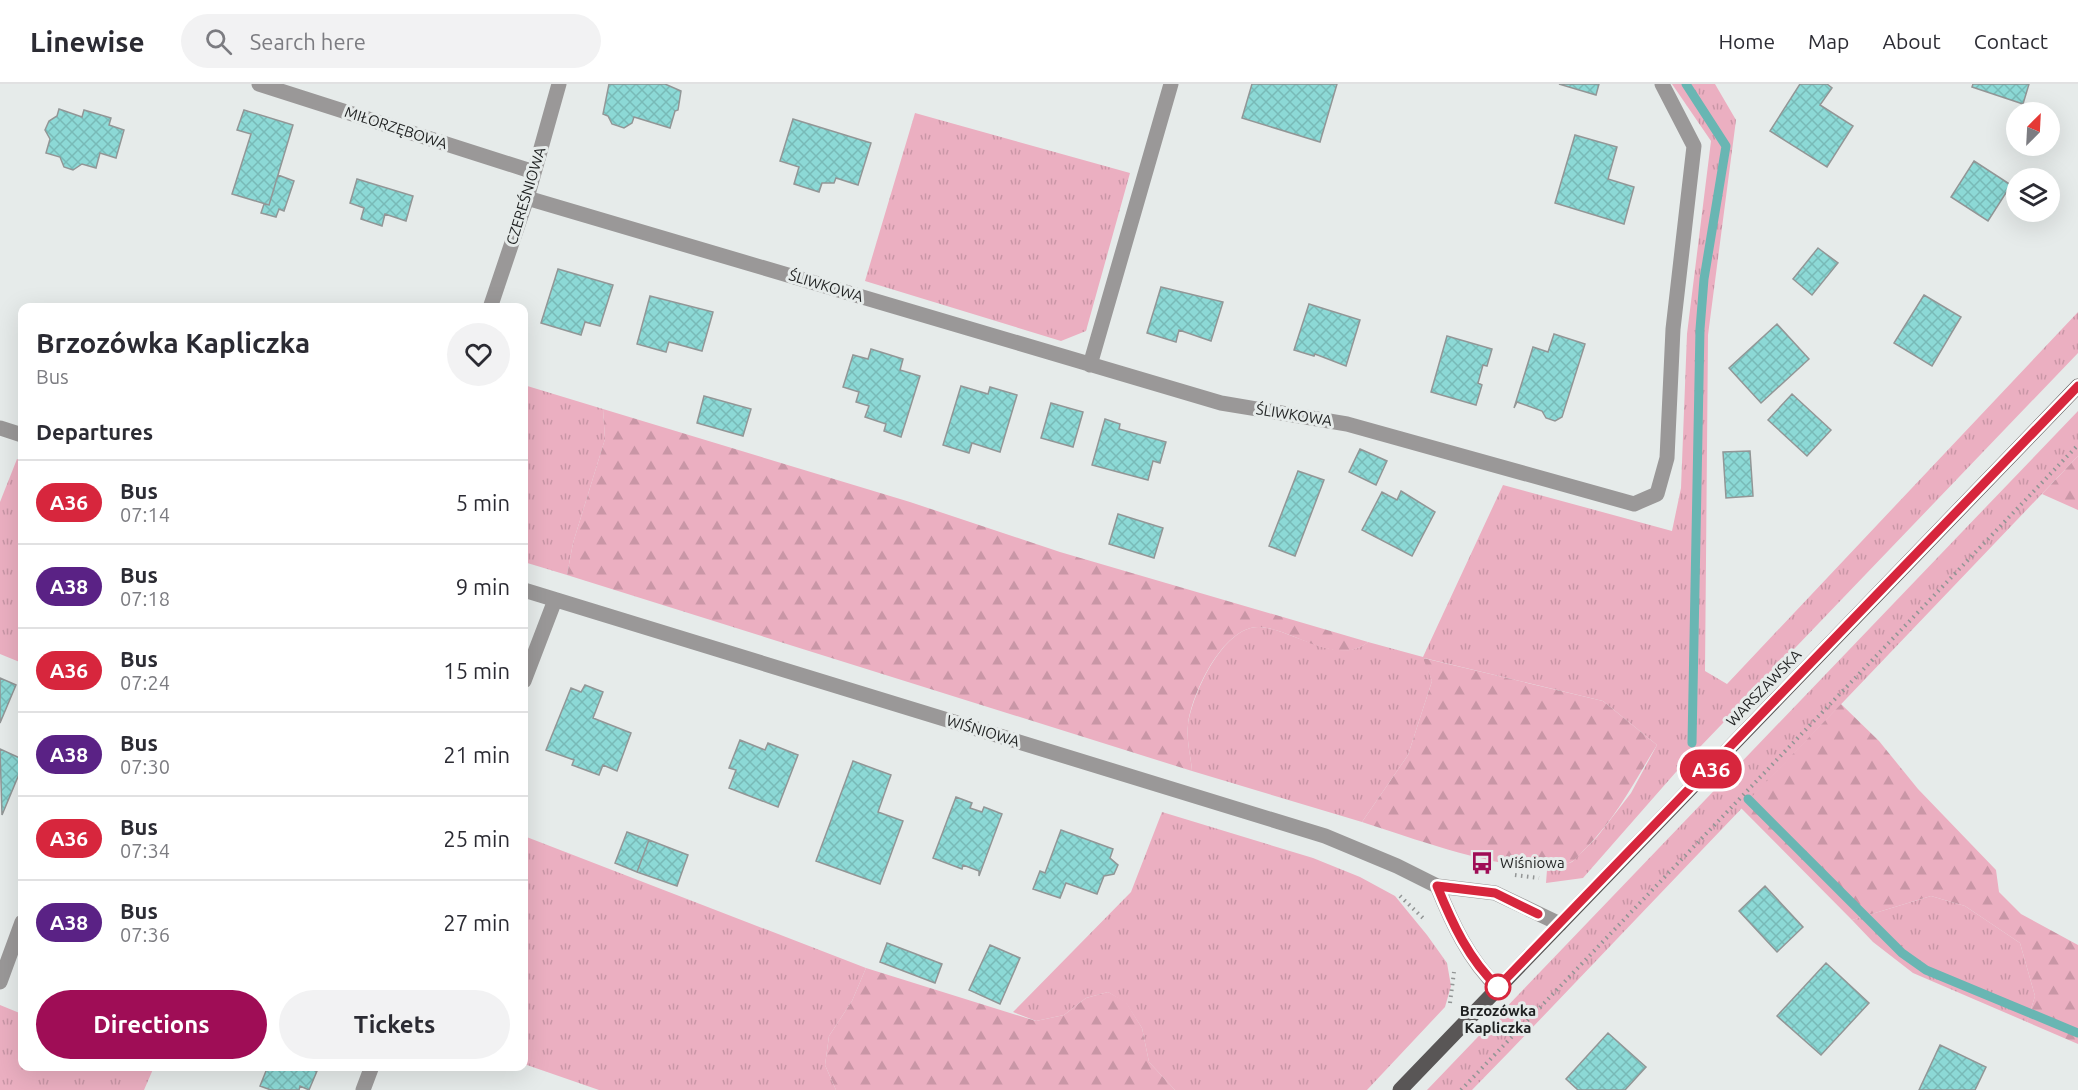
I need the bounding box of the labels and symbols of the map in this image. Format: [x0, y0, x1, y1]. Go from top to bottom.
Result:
north arrow [2006, 102, 2060, 156]
street label: MIŁORZĘBOWA [343, 103, 450, 152]
street label: CZEREŚNIOWA [503, 145, 549, 247]
street label: ŚLIWKOWA [787, 266, 866, 305]
street label: ŚLIWKOWA [1255, 400, 1334, 429]
street label: WARSZAWSKA [1723, 646, 1805, 730]
street label: WIŚNIOWA [945, 711, 1022, 750]
line badge: A36 [1676, 750, 1746, 788]
bus stop icon: Wiśniowa [1469, 850, 1495, 876]
place label: Wiśniowa [1500, 854, 1565, 871]
marker: Brzozówka Kapliczka [1485, 974, 1511, 1000]
place label: Brzozówka Kapliczka [1460, 1002, 1536, 1036]

